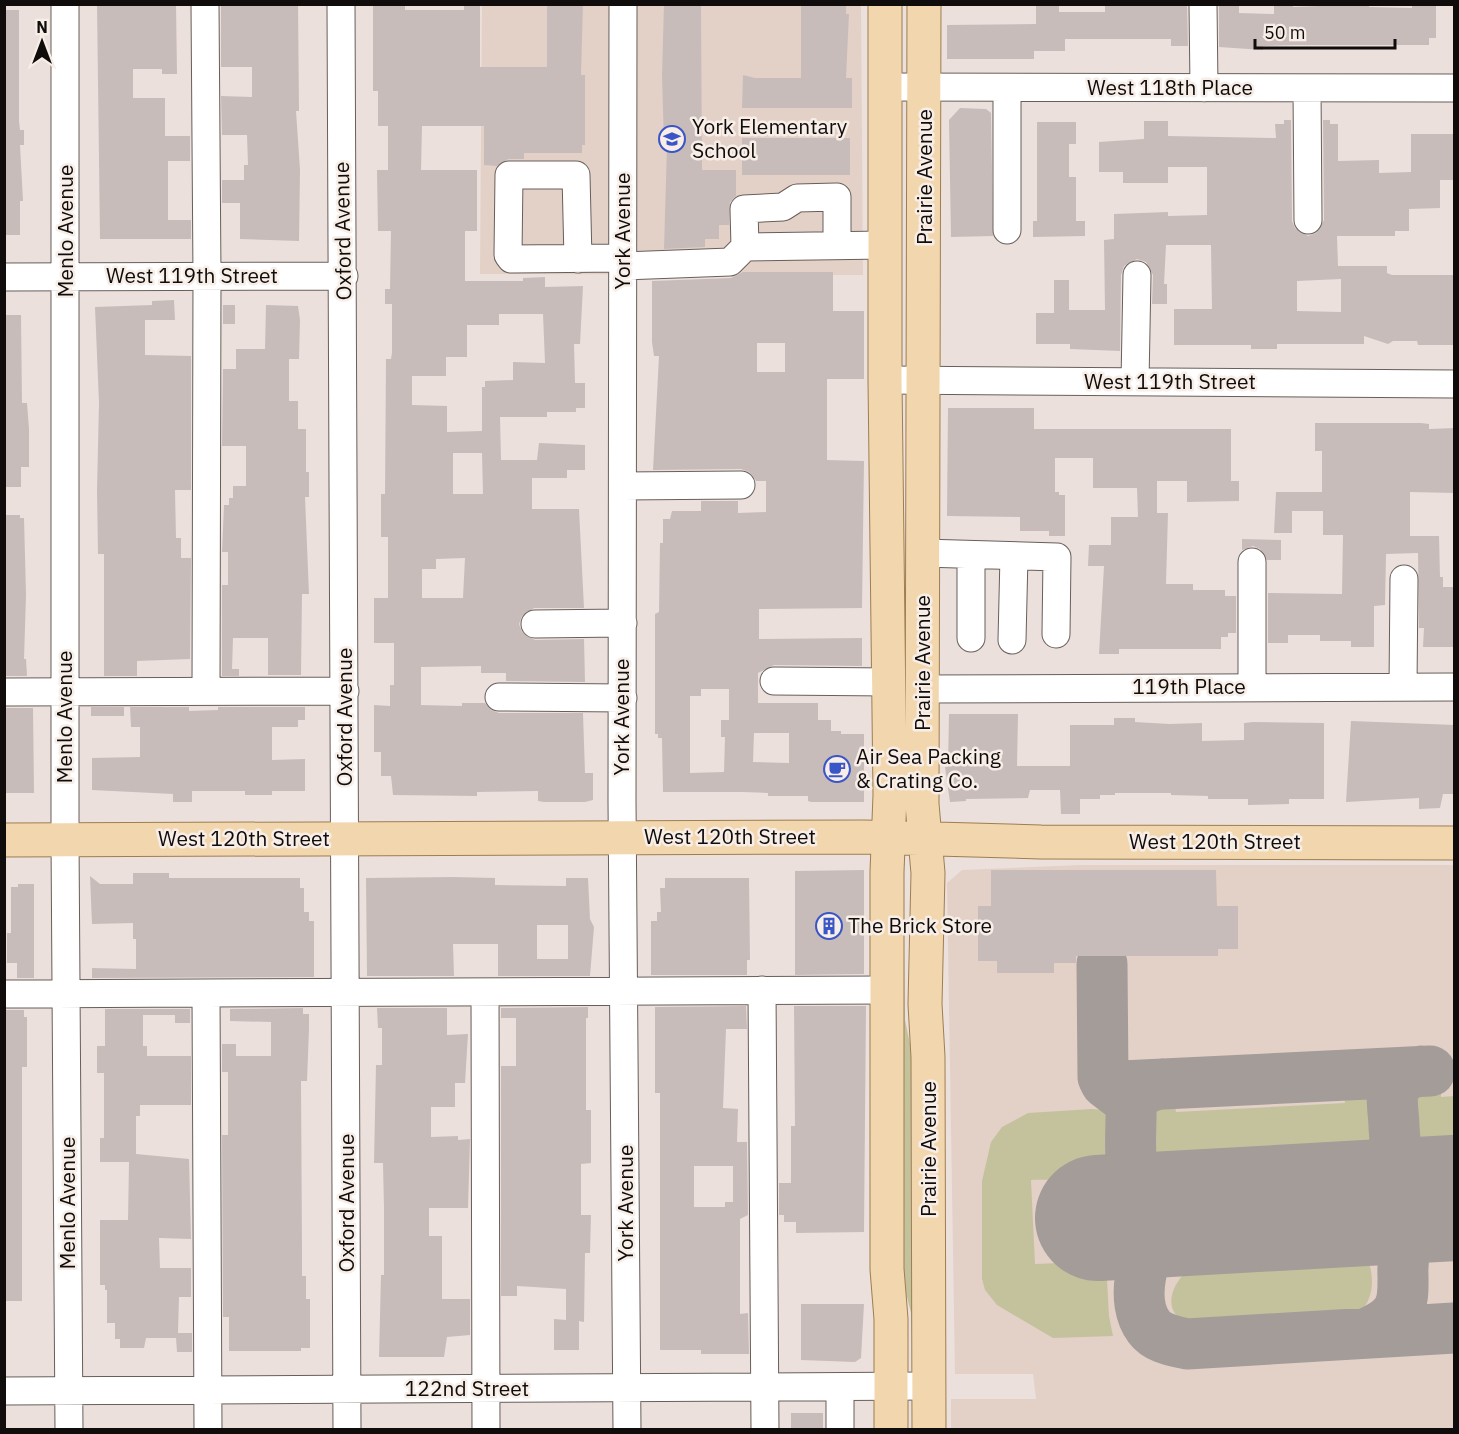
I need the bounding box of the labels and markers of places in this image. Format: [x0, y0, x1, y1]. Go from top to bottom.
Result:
place label: York Elementary School [692, 112, 848, 164]
school or university icon: York Elementary School [657, 124, 687, 154]
place label: Air Sea Packing & Crating Co. [856, 742, 1001, 794]
cafe icon: Air Sea Packing & Crating Co. [822, 754, 852, 784]
building icon: The Brick Store [814, 911, 844, 941]
place label: The Brick Store [848, 911, 992, 939]

